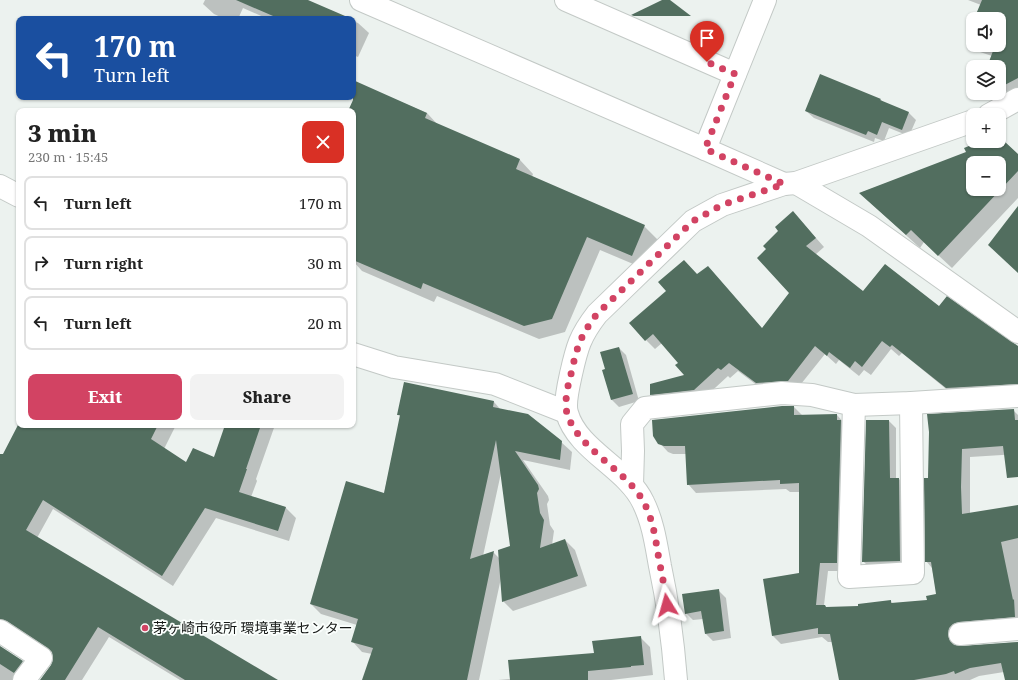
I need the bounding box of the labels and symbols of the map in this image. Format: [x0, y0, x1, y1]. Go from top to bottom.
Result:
pin [690, 21, 724, 62]
position arrow [646, 584, 688, 626]
place label: 茅ヶ崎市役所 環境事業センター [153, 618, 353, 637]
marker: 茅ヶ崎市役所 環境事業センター [140, 623, 150, 633]

